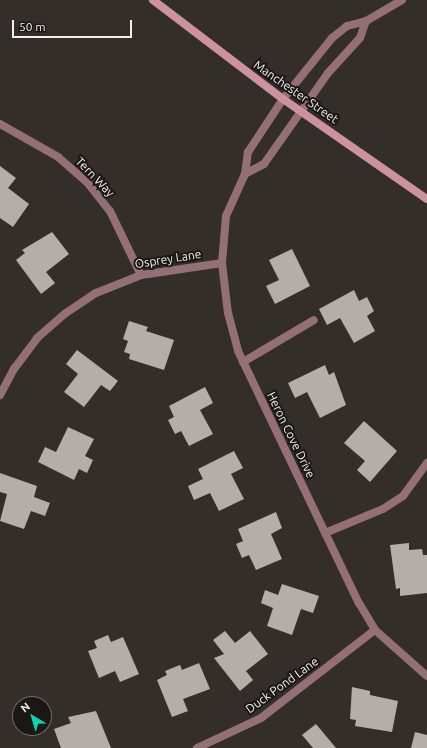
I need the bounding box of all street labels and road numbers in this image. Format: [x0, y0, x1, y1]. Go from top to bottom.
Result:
street label: Manchester Street [251, 57, 341, 127]
street label: Tern Way [73, 154, 117, 200]
street label: Osprey Lane [134, 247, 202, 271]
street label: Heron Cove Drive [264, 390, 318, 480]
street label: Duck Pond Lane [243, 654, 321, 716]

